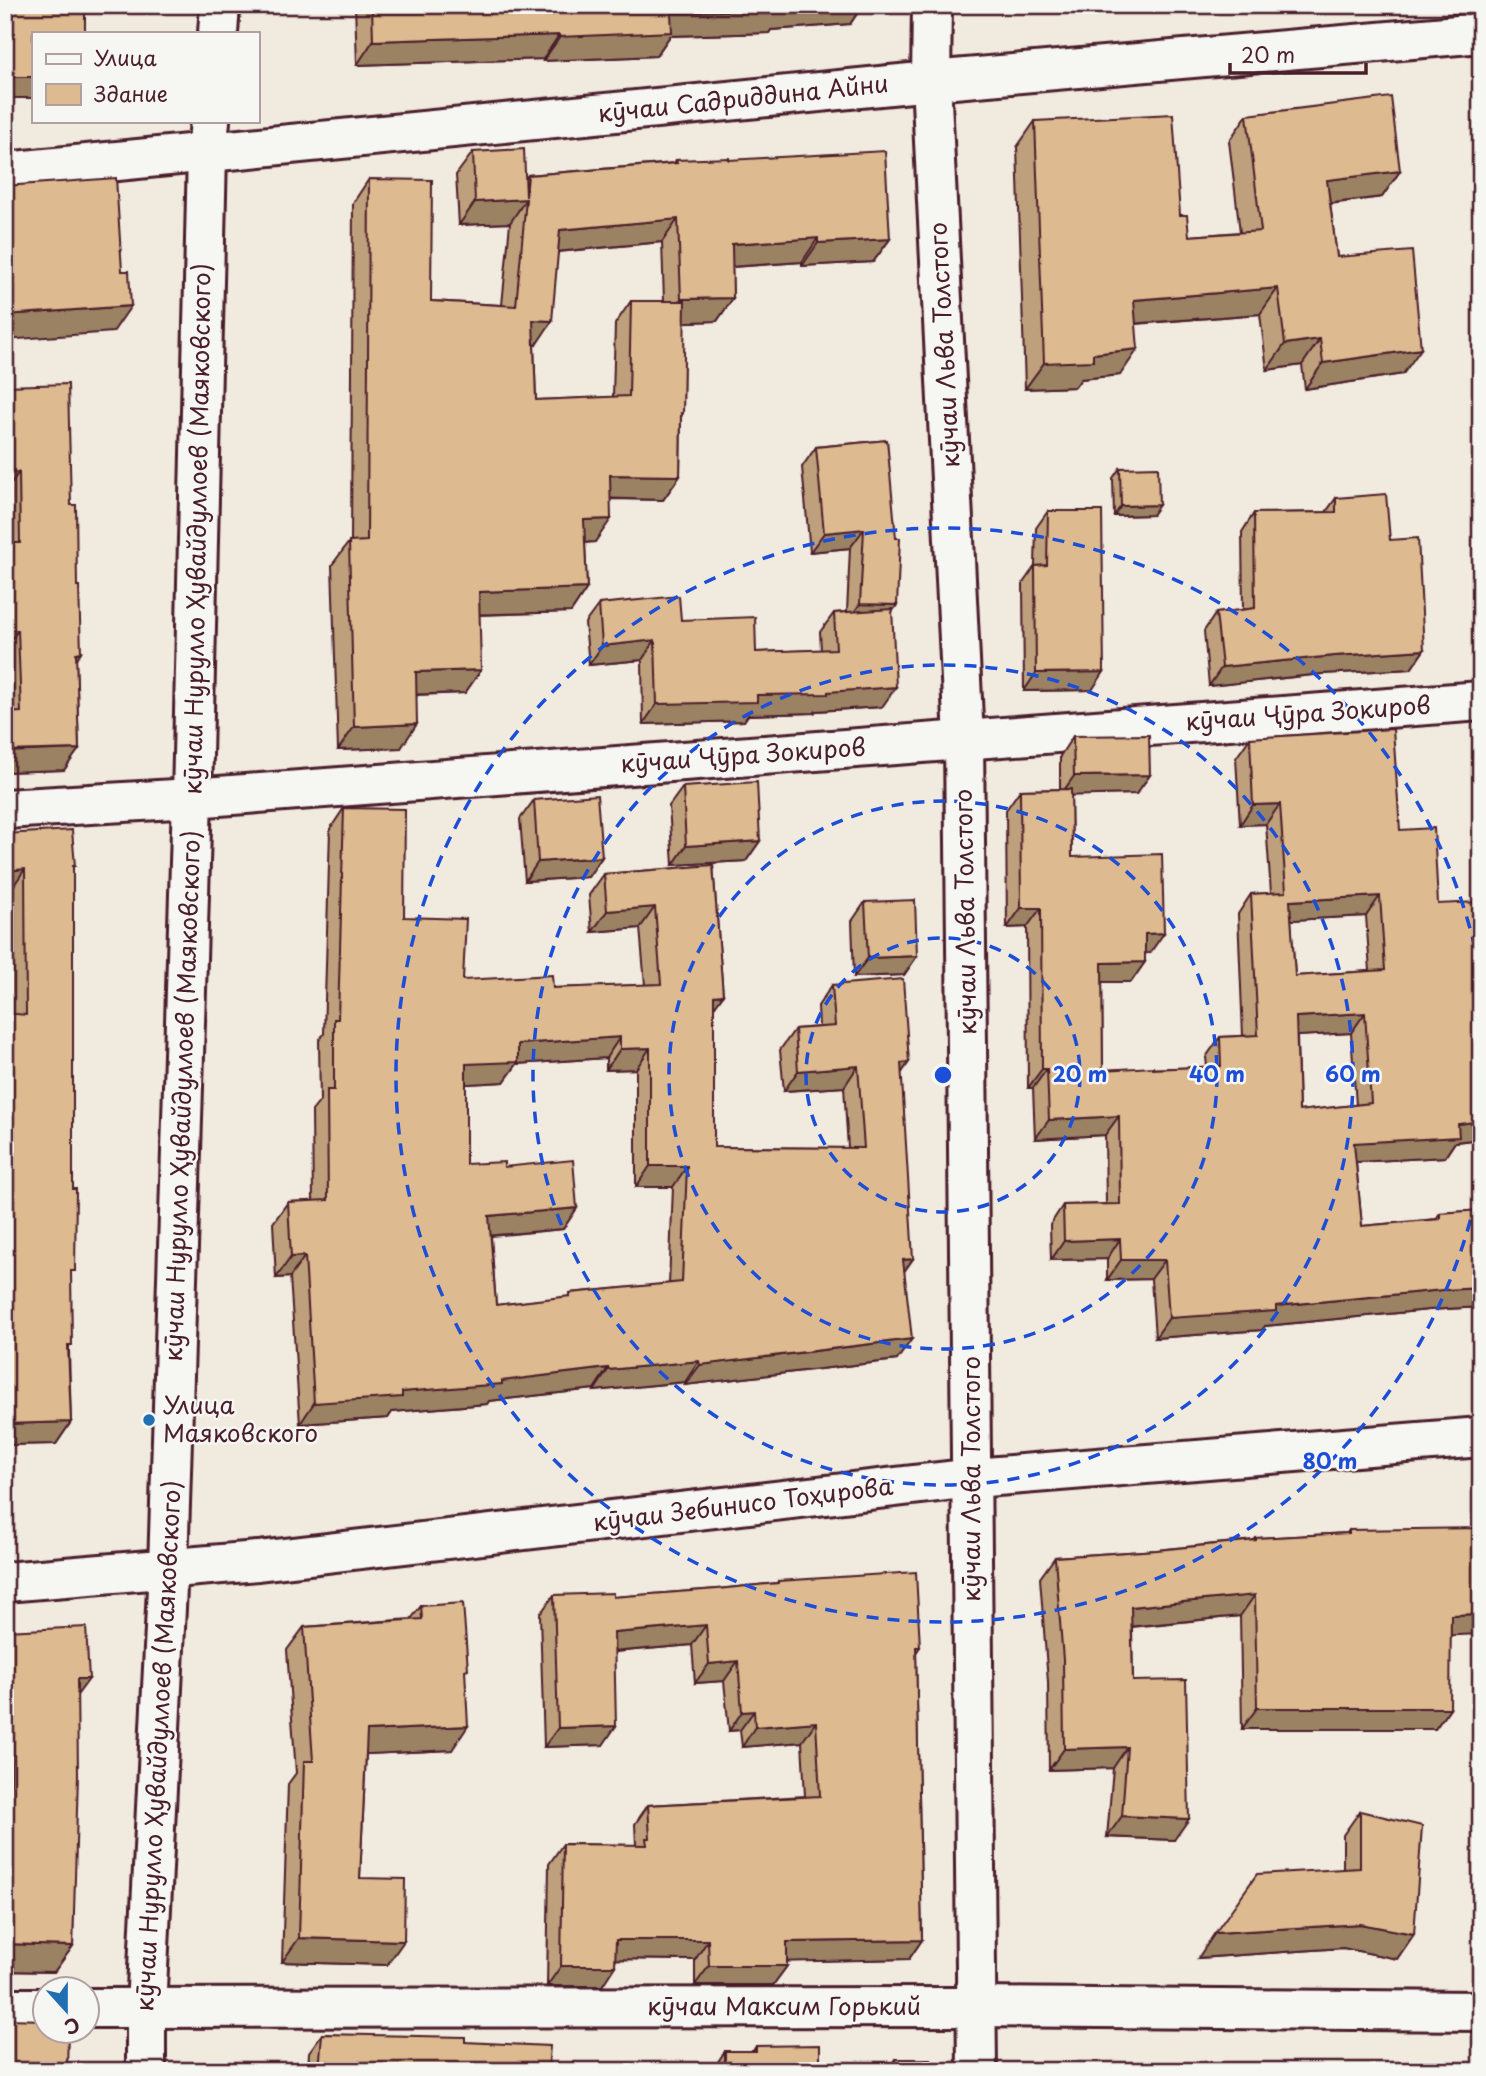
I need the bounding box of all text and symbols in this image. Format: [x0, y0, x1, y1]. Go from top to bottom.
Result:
legend [32, 32, 259, 122]
scale bar [1230, 32, 1367, 76]
text: 20 m [1241, 38, 1295, 70]
text: Улица [94, 41, 157, 73]
street label: кӯчаи Садриддина Айни [596, 64, 890, 130]
text: Здание [94, 77, 168, 109]
street label: кӯчаи Льва Толстого [919, 221, 967, 469]
street label: кӯчаи Нурулло Ҳувайдуллоев (Маяковского) [173, 263, 219, 795]
street label: кӯчаи Ҷӯра Зокиров [1184, 685, 1432, 739]
street label: кӯчаи Ҷӯра Зокиров [619, 727, 867, 781]
street label: кӯчаи Льва Толстого [944, 789, 984, 1035]
street label: кӯчаи Нурулло Ҳувайдуллоев (Маяковского) [154, 830, 208, 1362]
text: 20 m [1053, 1057, 1107, 1089]
text: 40 m [1189, 1057, 1245, 1089]
text: 60 m [1325, 1057, 1381, 1089]
centre of rings [931, 1063, 955, 1087]
street label: кӯчаи Льва Толстого [952, 1356, 988, 1602]
place label: Улица Маяковского [163, 1386, 318, 1450]
marker: Улица Маяковского [141, 1412, 157, 1428]
text: 80 m [1303, 1444, 1357, 1476]
street label: кӯчаи Зебинисо Тоҳирова [591, 1467, 895, 1539]
street label: кӯчаи Нурулло Ҳувайдуллоев (Маяковского) [125, 1479, 189, 2012]
north arrow [32, 1974, 102, 2044]
street label: кӯчаи Максим Горький [647, 1987, 921, 2023]
text: С [61, 2011, 84, 2042]

